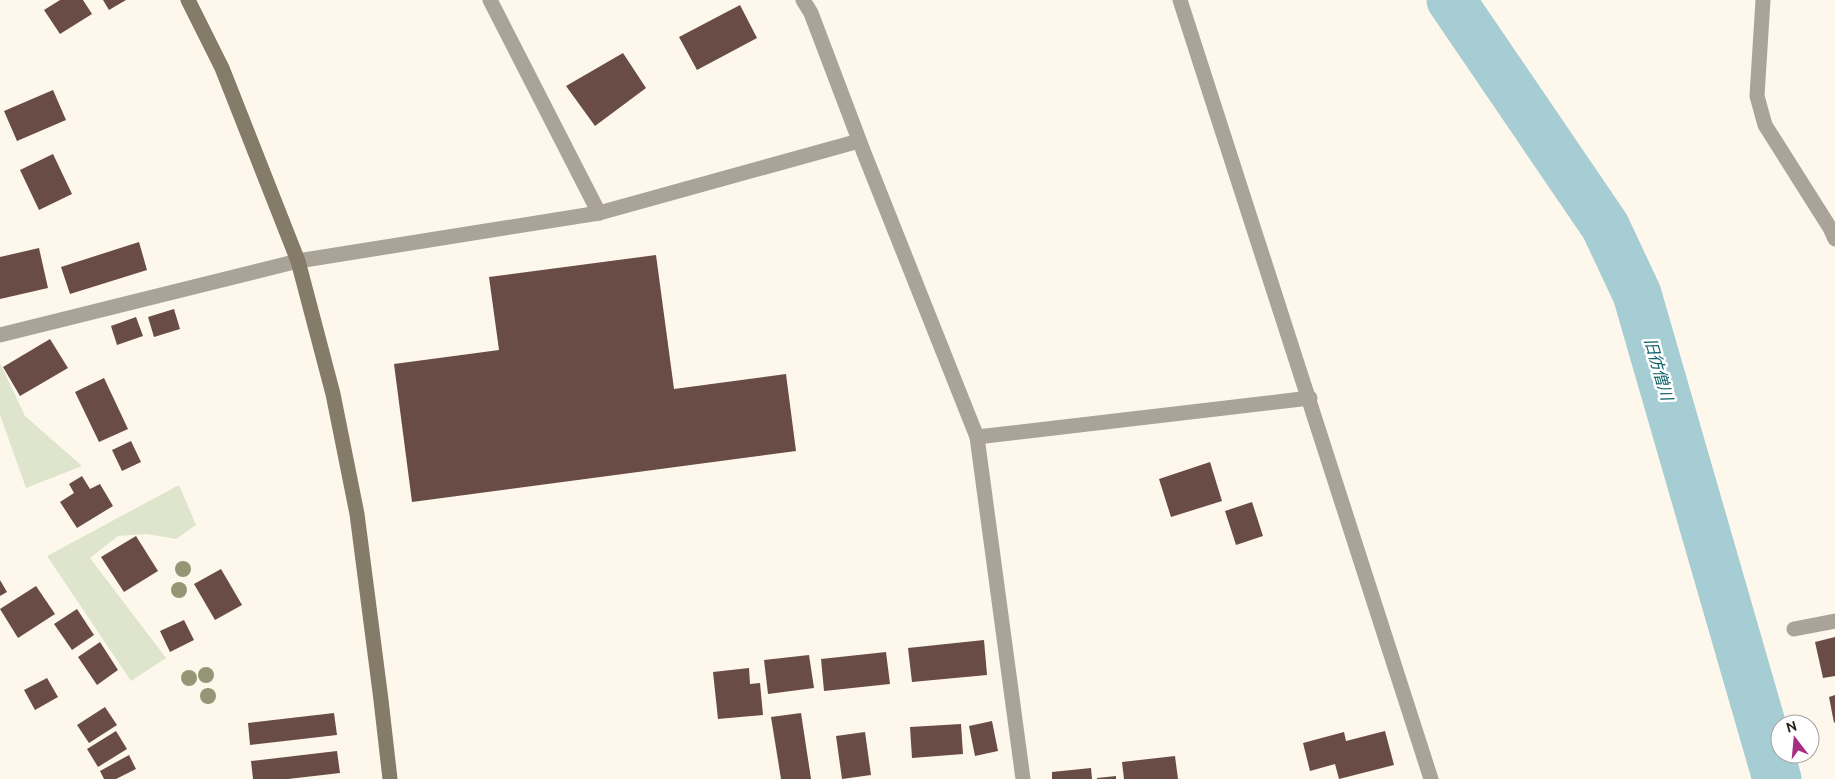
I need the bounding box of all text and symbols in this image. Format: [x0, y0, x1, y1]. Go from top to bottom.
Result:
water label: 旧彷僧川 [1642, 336, 1677, 404]
north arrow [1770, 714, 1820, 764]
text: N [1784, 717, 1799, 736]

